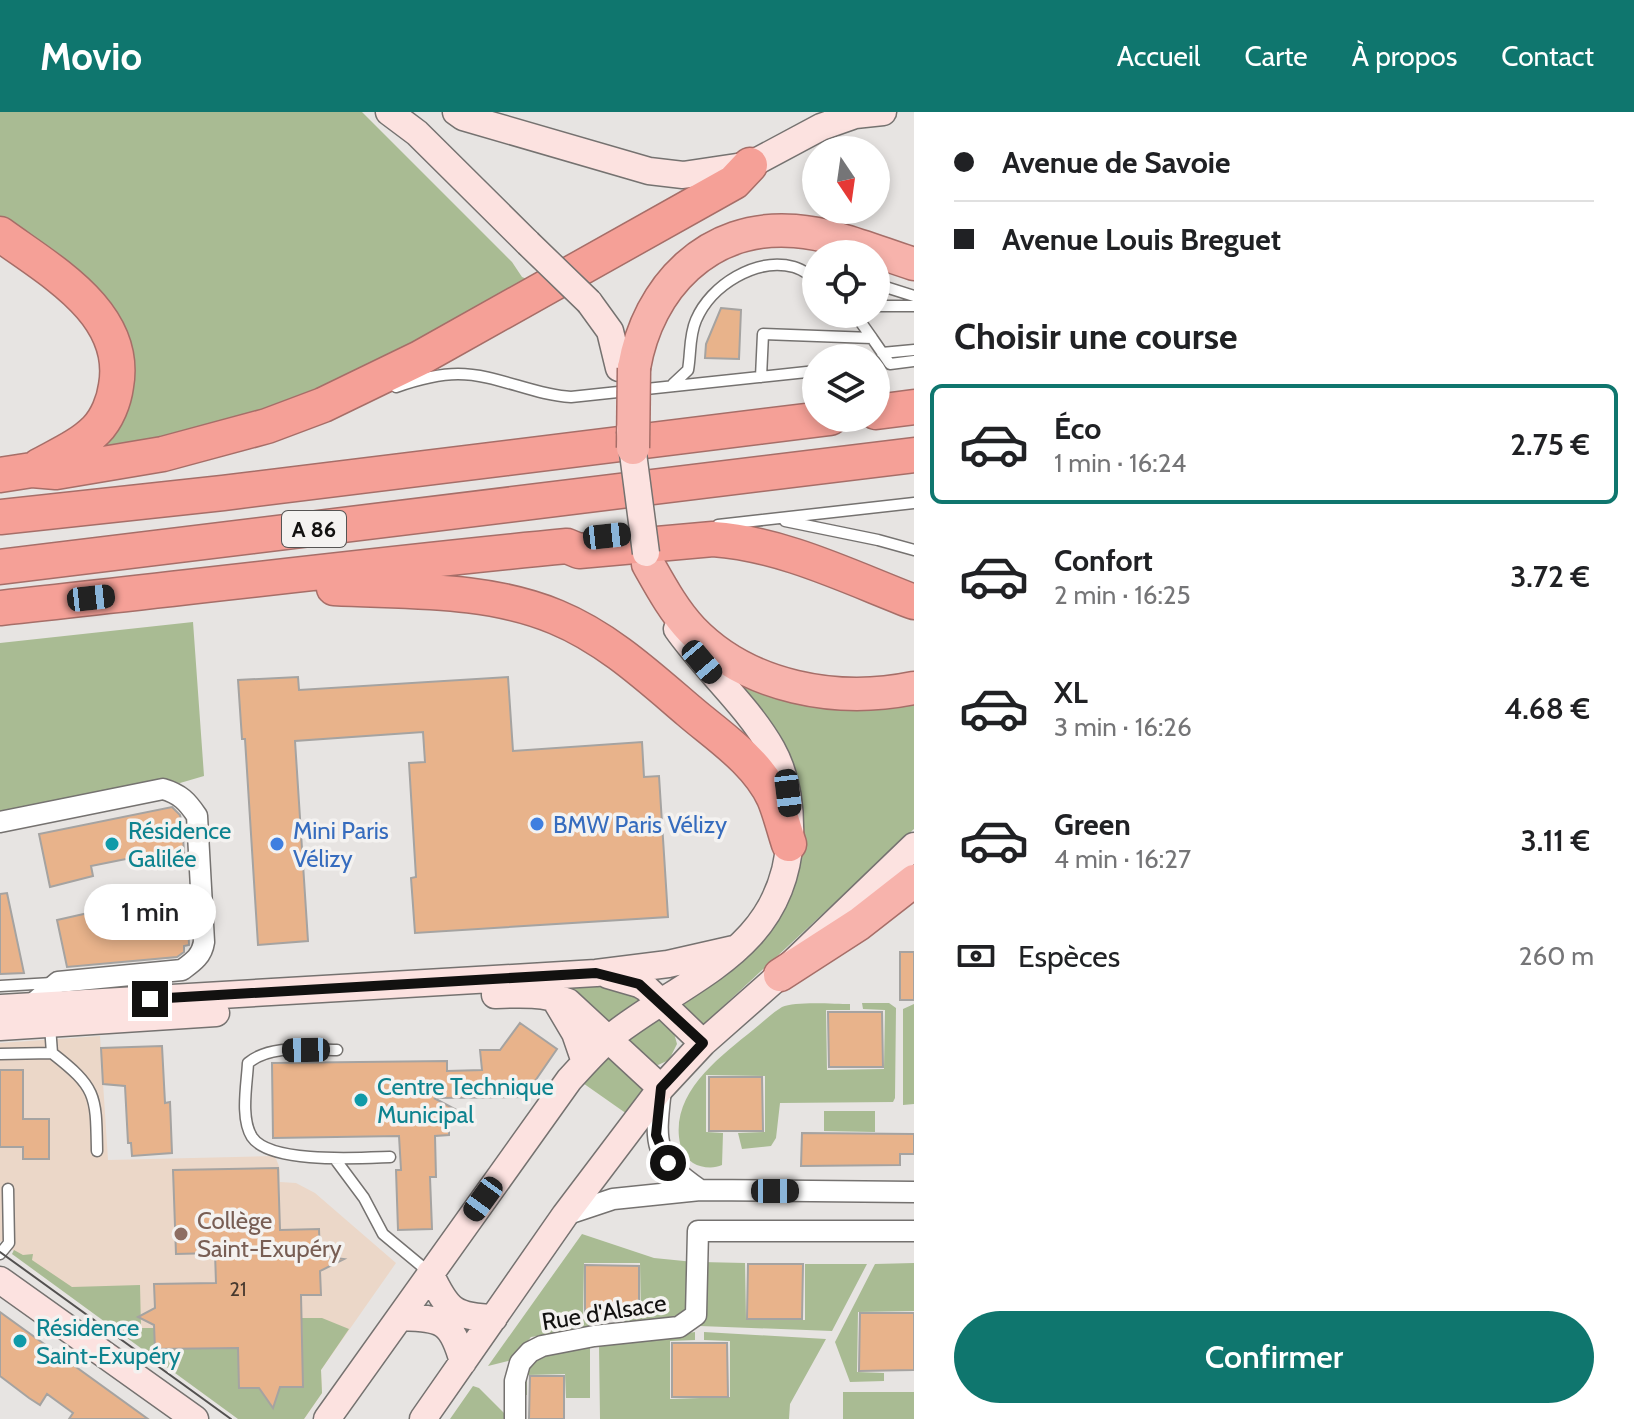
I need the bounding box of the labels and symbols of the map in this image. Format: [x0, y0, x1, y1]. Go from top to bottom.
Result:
north arrow [802, 136, 890, 224]
road number: A 86 [282, 511, 346, 547]
car [582, 522, 632, 550]
car [66, 584, 116, 612]
car [677, 636, 727, 688]
car [773, 768, 803, 818]
place label: BMW Paris Vélizy [553, 810, 727, 839]
marker: BMW Paris Vélizy [528, 815, 546, 833]
place label: Résidence Galilée [128, 816, 231, 873]
place label: Mini Paris Vélizy [293, 816, 389, 873]
marker: Résidence Galilée [103, 835, 121, 853]
marker: Mini Paris Vélizy [268, 835, 286, 853]
callout: 1 min [84, 883, 216, 939]
route end [132, 981, 168, 1017]
car [282, 1038, 330, 1062]
place label: Centre Technique Municipal [377, 1072, 554, 1129]
marker: Centre Technique Municipal [352, 1091, 370, 1109]
route start [650, 1145, 686, 1181]
car [459, 1173, 507, 1225]
car [751, 1179, 799, 1203]
place label: Collège Saint-Exupéry [197, 1206, 342, 1263]
marker: Collège Saint-Exupéry [172, 1225, 190, 1243]
house number: 21 [230, 1277, 247, 1301]
street label: Rue d'Alsace [540, 1288, 668, 1336]
place label: Résidence Saint-Exupéry [36, 1313, 181, 1370]
marker: Résidence Saint-Exupéry [11, 1332, 29, 1350]

